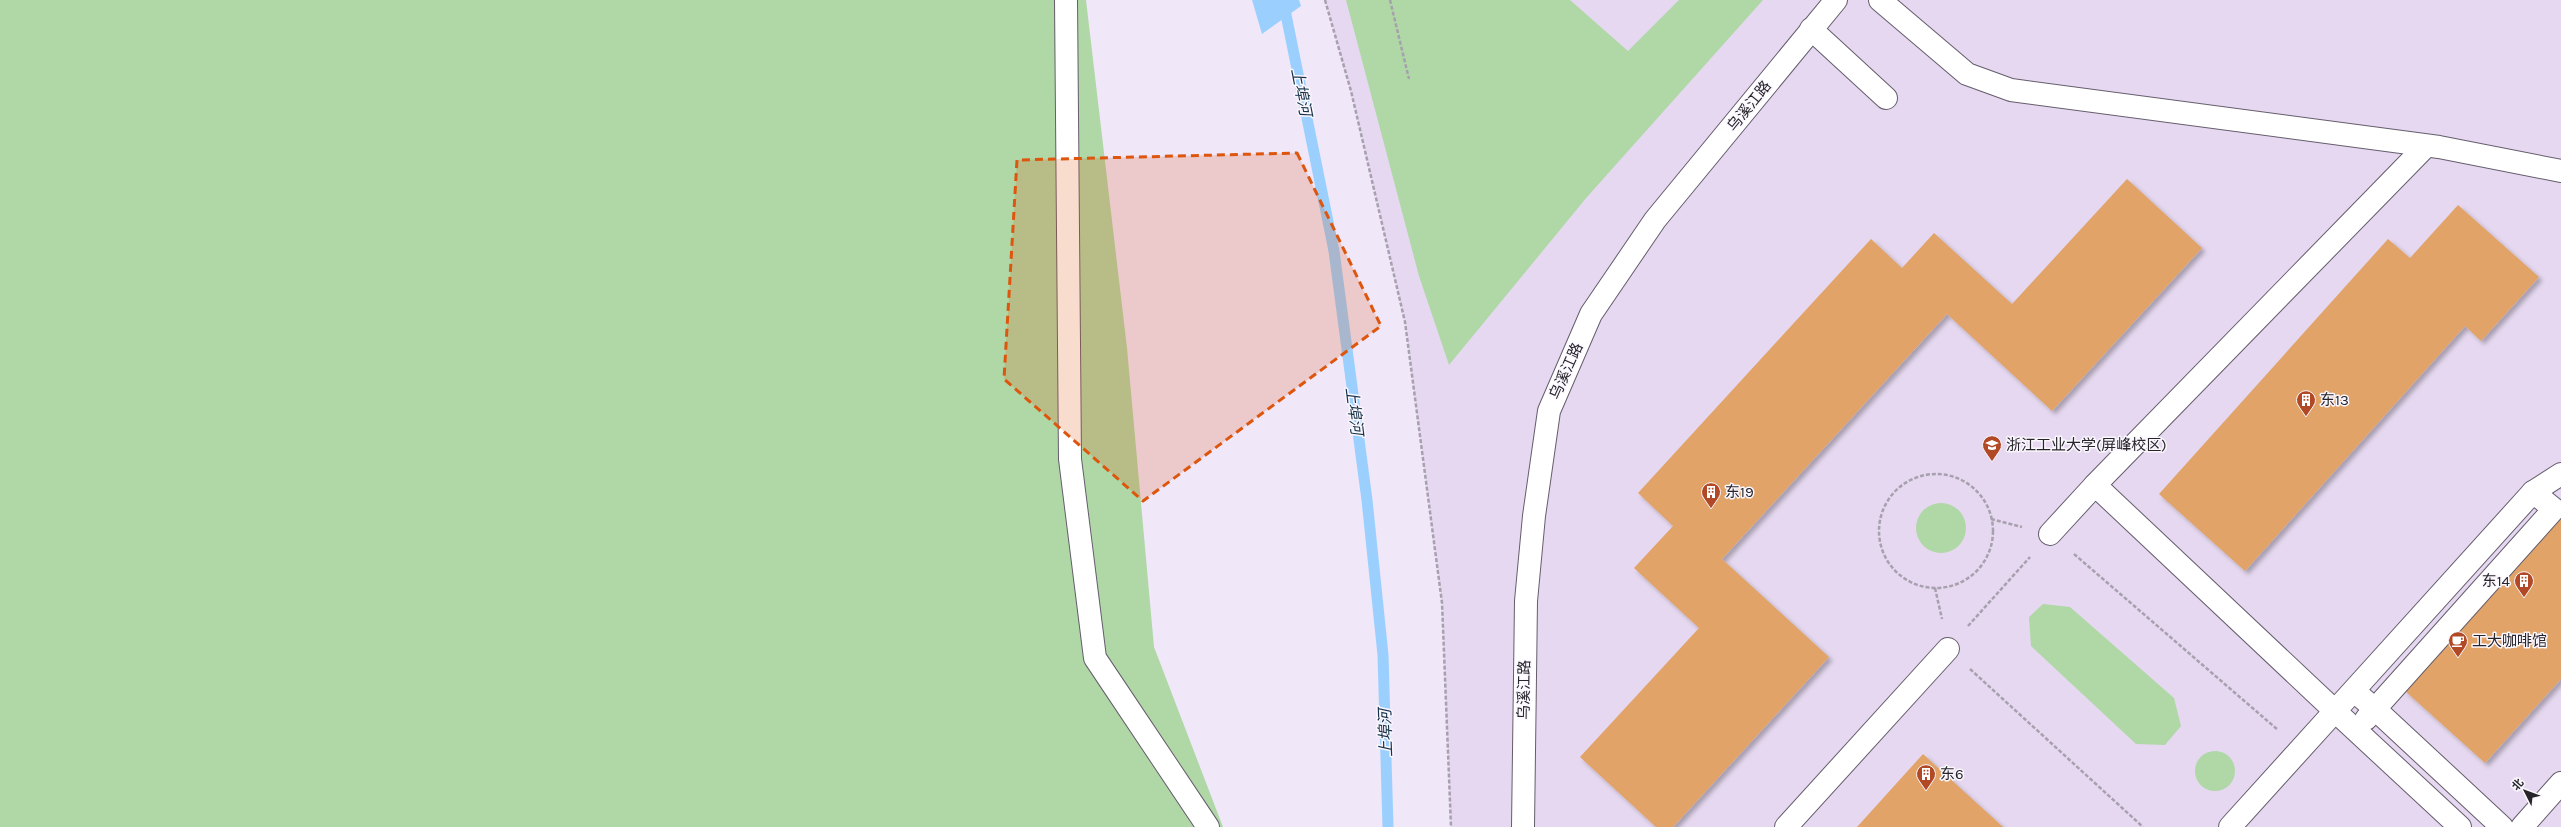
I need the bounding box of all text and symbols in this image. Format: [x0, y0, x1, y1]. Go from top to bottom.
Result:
water label: 上埠河 [1288, 67, 1316, 120]
street label: 乌溪江路 [1723, 77, 1775, 135]
street label: 乌溪江路 [1546, 340, 1586, 402]
water label: 上埠河 [1342, 386, 1367, 439]
building icon: 东13 [2295, 389, 2317, 417]
place label: 东13 [2320, 391, 2349, 409]
school or university icon: 浙江工业大学(屏峰校区) [1981, 434, 2003, 462]
place label: 浙江工业大学(屏峰校区) [2006, 436, 2167, 454]
building icon: 东19 [1700, 481, 1722, 509]
place label: 东19 [1725, 483, 1754, 501]
building icon: 东14 [2513, 570, 2535, 598]
place label: 东14 [2482, 572, 2511, 590]
cafe icon: 工大咖啡馆 [2447, 630, 2469, 658]
place label: 工大咖啡馆 [2472, 632, 2547, 650]
street label: 乌溪江路 [1514, 660, 1534, 720]
water label: 上埠河 [1375, 706, 1396, 757]
building icon: 东6 [1915, 763, 1937, 791]
place label: 东6 [1940, 765, 1964, 783]
north arrow [2505, 771, 2545, 811]
text: 北 [2509, 776, 2526, 793]

